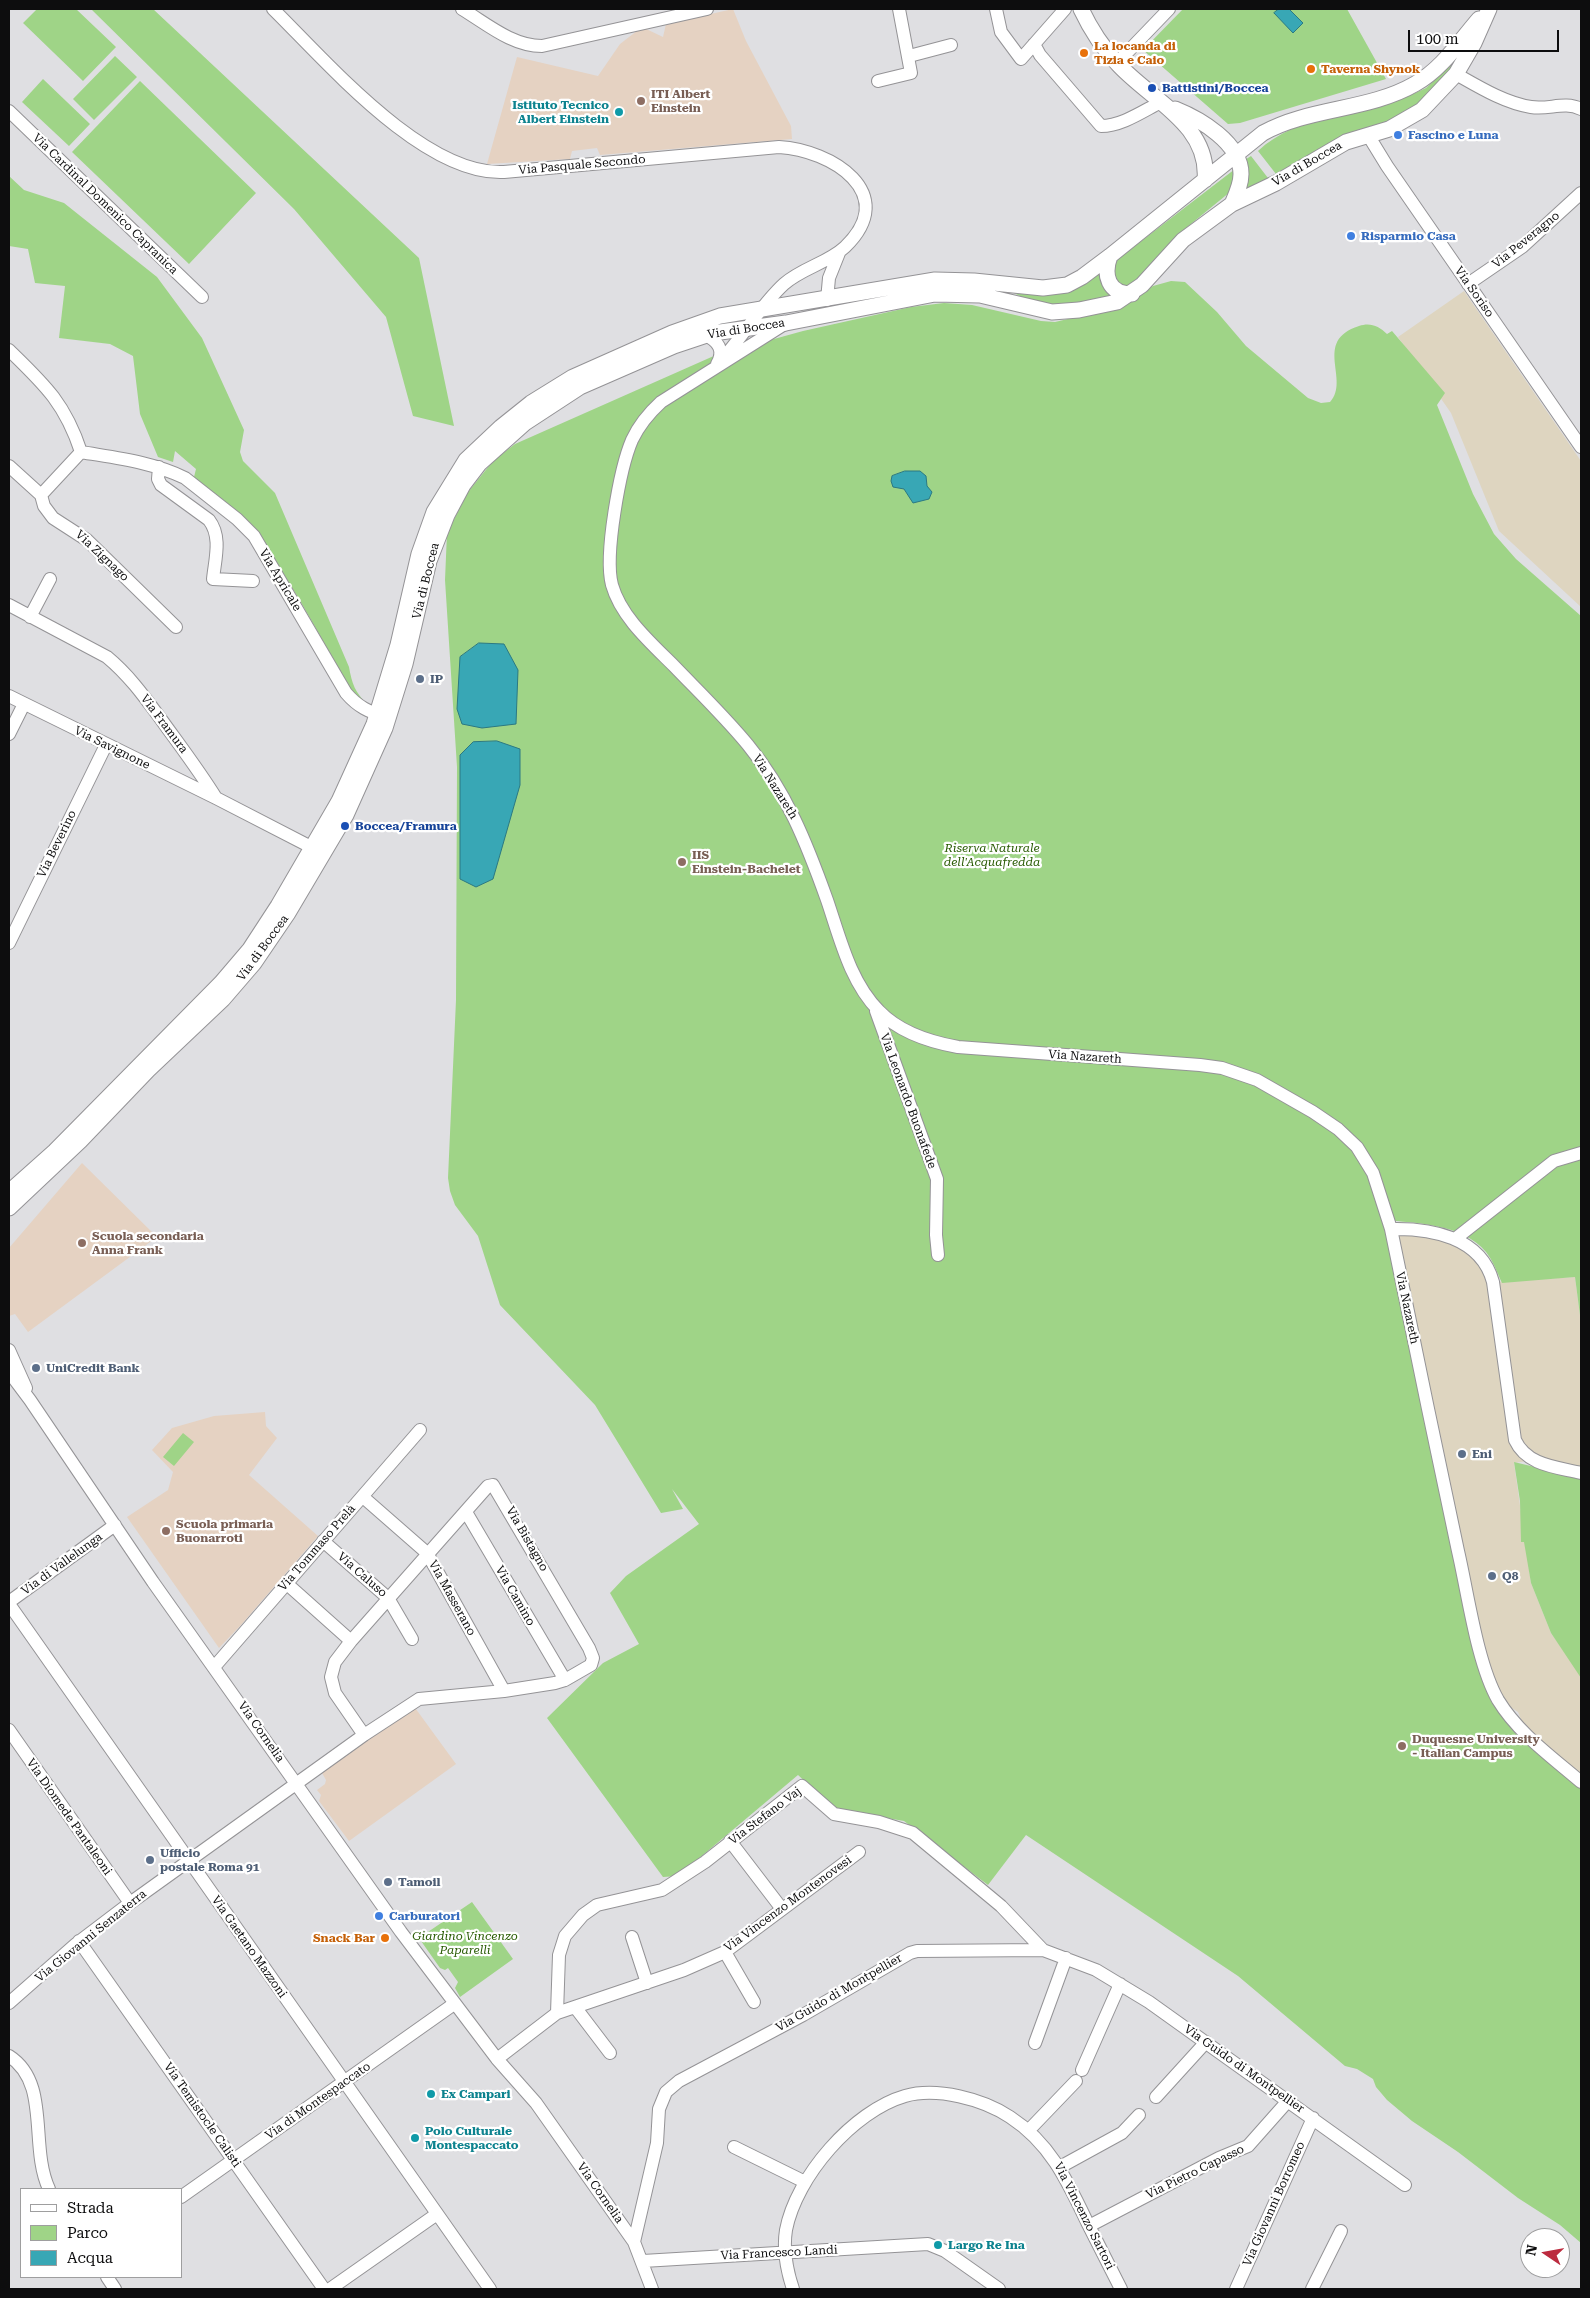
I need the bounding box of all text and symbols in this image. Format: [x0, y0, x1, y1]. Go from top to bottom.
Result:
scale bar [1410, 20, 1561, 52]
text: 100 m [1416, 30, 1459, 48]
place label: La locanda di Tizia e Caio [1094, 39, 1176, 67]
marker: La locanda di Tizia e Caio [1078, 47, 1090, 59]
place label: Taverna Shynok [1321, 62, 1420, 76]
marker: Taverna Shynok [1305, 63, 1317, 75]
place label: Battistini/Boccea [1162, 81, 1269, 95]
marker: Battistini/Boccea [1146, 82, 1158, 94]
place label: ITI Albert Einstein [651, 87, 710, 115]
marker: ITI Albert Einstein [635, 95, 647, 107]
place label: Istituto Tecnico Albert Einstein [512, 98, 609, 126]
marker: Istituto Tecnico Albert Einstein [613, 106, 625, 118]
place label: Fascino e Luna [1408, 128, 1499, 142]
marker: Fascino e Luna [1392, 129, 1404, 141]
street label: Via Cardinal Domenico Capranica [29, 131, 181, 277]
street label: Via di Boccea [1270, 138, 1344, 190]
street label: Via Pasquale Secondo [518, 152, 646, 178]
street label: Via Peveragno [1490, 209, 1562, 271]
place label: Risparmio Casa [1361, 229, 1456, 243]
marker: Risparmio Casa [1345, 230, 1357, 242]
street label: Via Soriso [1451, 264, 1497, 320]
street label: Via di Boccea [706, 316, 786, 342]
street label: Via Zignago [72, 528, 132, 584]
street label: Via di Boccea [410, 541, 442, 621]
street label: Via Apricale [256, 546, 304, 614]
place label: IP [430, 672, 443, 686]
marker: IP [414, 673, 426, 685]
street label: Via Framura [137, 692, 191, 756]
street label: Via Savignone [72, 723, 152, 773]
street label: Via Nazareth [749, 752, 801, 822]
street label: Via Beverino [34, 808, 80, 880]
place label: Boccea/Framura [355, 819, 457, 833]
marker: Boccea/Framura [339, 820, 351, 832]
park label: Riserva Naturale dell'Acquafredda [944, 841, 1040, 869]
place label: IIS Einstein-Bachelet [692, 848, 801, 876]
marker: IIS Einstein-Bachelet [676, 856, 688, 868]
street label: Via di Boccea [234, 912, 292, 984]
street label: Via Leonardo Buonafede [877, 1031, 939, 1171]
street label: Via Nazareth [1048, 1047, 1122, 1067]
place label: Scuola secondaria Anna Frank [92, 1229, 204, 1257]
marker: Scuola secondaria Anna Frank [76, 1237, 88, 1249]
street label: Via Nazareth [1392, 1271, 1422, 1345]
place label: UniCredit Bank [46, 1361, 140, 1375]
marker: UniCredit Bank [30, 1362, 42, 1374]
place label: Eni [1472, 1447, 1492, 1461]
marker: Eni [1456, 1448, 1468, 1460]
street label: Via Tommaso Prelà [275, 1502, 359, 1594]
street label: Via Bistagno [503, 1504, 551, 1574]
place label: Scuola primaria Buonarroti [176, 1517, 273, 1545]
marker: Scuola primaria Buonarroti [160, 1525, 172, 1537]
street label: Via di Vallelunga [19, 1530, 105, 1598]
street label: Via Caluso [334, 1550, 390, 1600]
street label: Via Masserano [425, 1558, 479, 1638]
street label: Via Camino [492, 1563, 538, 1629]
place label: Q8 [1502, 1569, 1518, 1583]
marker: Q8 [1486, 1570, 1498, 1582]
street label: Via Cornelia [235, 1699, 287, 1765]
place label: Duquesne University - Italian Campus [1412, 1732, 1540, 1760]
marker: Duquesne University - Italian Campus [1396, 1740, 1408, 1752]
street label: Via Diomede Pantaleoni [23, 1756, 115, 1878]
street label: Via Stefano Vaj [726, 1784, 804, 1848]
place label: Ufficio postale Roma 91 [160, 1846, 259, 1874]
street label: Via Vincenzo Montenovesi [722, 1853, 854, 1955]
marker: Ufficio postale Roma 91 [144, 1854, 156, 1866]
place label: Tamoil [398, 1875, 440, 1889]
marker: Tamoil [382, 1876, 394, 1888]
street label: Via Giovanni Senzaterra [33, 1887, 149, 1985]
street label: Via Gaetano Mazzoni [208, 1893, 290, 2001]
place label: Carburatori [389, 1909, 460, 1923]
marker: Carburatori [373, 1910, 385, 1922]
park label: Giardino Vincenzo Paparelli [412, 1929, 518, 1957]
place label: Snack Bar [313, 1931, 375, 1945]
marker: Snack Bar [379, 1932, 391, 1944]
street label: Via Guido di Montpellier [773, 1951, 905, 2035]
street label: Via Guido di Montpellier [1181, 2022, 1307, 2116]
street label: Via di Montespaccato [263, 2059, 373, 2143]
street label: Via Temistocle Calisti [160, 2060, 244, 2170]
place label: Ex Campari [441, 2087, 511, 2101]
marker: Ex Campari [425, 2088, 437, 2100]
place label: Polo Culturale Montespaccato [425, 2124, 518, 2152]
marker: Polo Culturale Montespaccato [409, 2132, 421, 2144]
street label: Via Giovanni Borromeo [1240, 2139, 1308, 2269]
street label: Via Pietro Capasso [1143, 2142, 1247, 2202]
street label: Via Cornelia [574, 2160, 626, 2226]
street label: Via Vincenzo Sartori [1051, 2160, 1117, 2272]
legend [20, 2188, 182, 2278]
text: Strada [67, 2199, 114, 2217]
text: Parco [67, 2224, 108, 2242]
north arrow [1520, 2228, 1570, 2278]
place label: Largo Re Ina [948, 2238, 1025, 2252]
marker: Largo Re Ina [932, 2239, 944, 2251]
street label: Via Francesco Landi [720, 2243, 838, 2263]
text: N [1522, 2243, 1540, 2257]
text: Acqua [67, 2249, 113, 2267]

